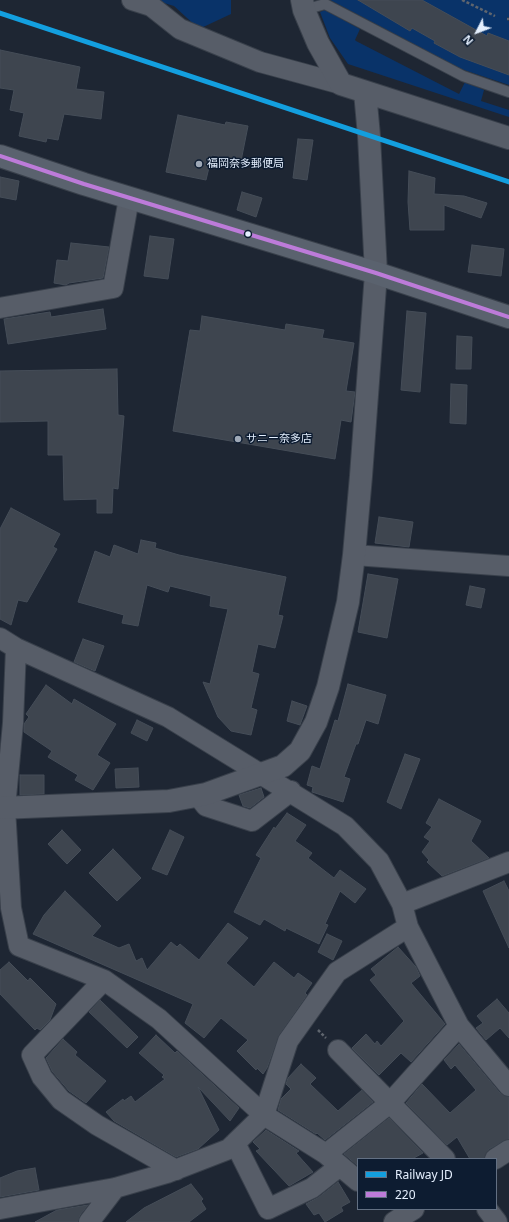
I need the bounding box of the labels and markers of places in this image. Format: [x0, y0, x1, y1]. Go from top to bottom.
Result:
place label: 福岡奈多郵便局 [207, 157, 284, 171]
marker: 福岡奈多郵便局 [194, 159, 204, 169]
unlabelled marker [243, 229, 253, 239]
place label: サニー奈多店 [246, 432, 312, 446]
marker: サニー奈多店 [233, 434, 243, 444]

